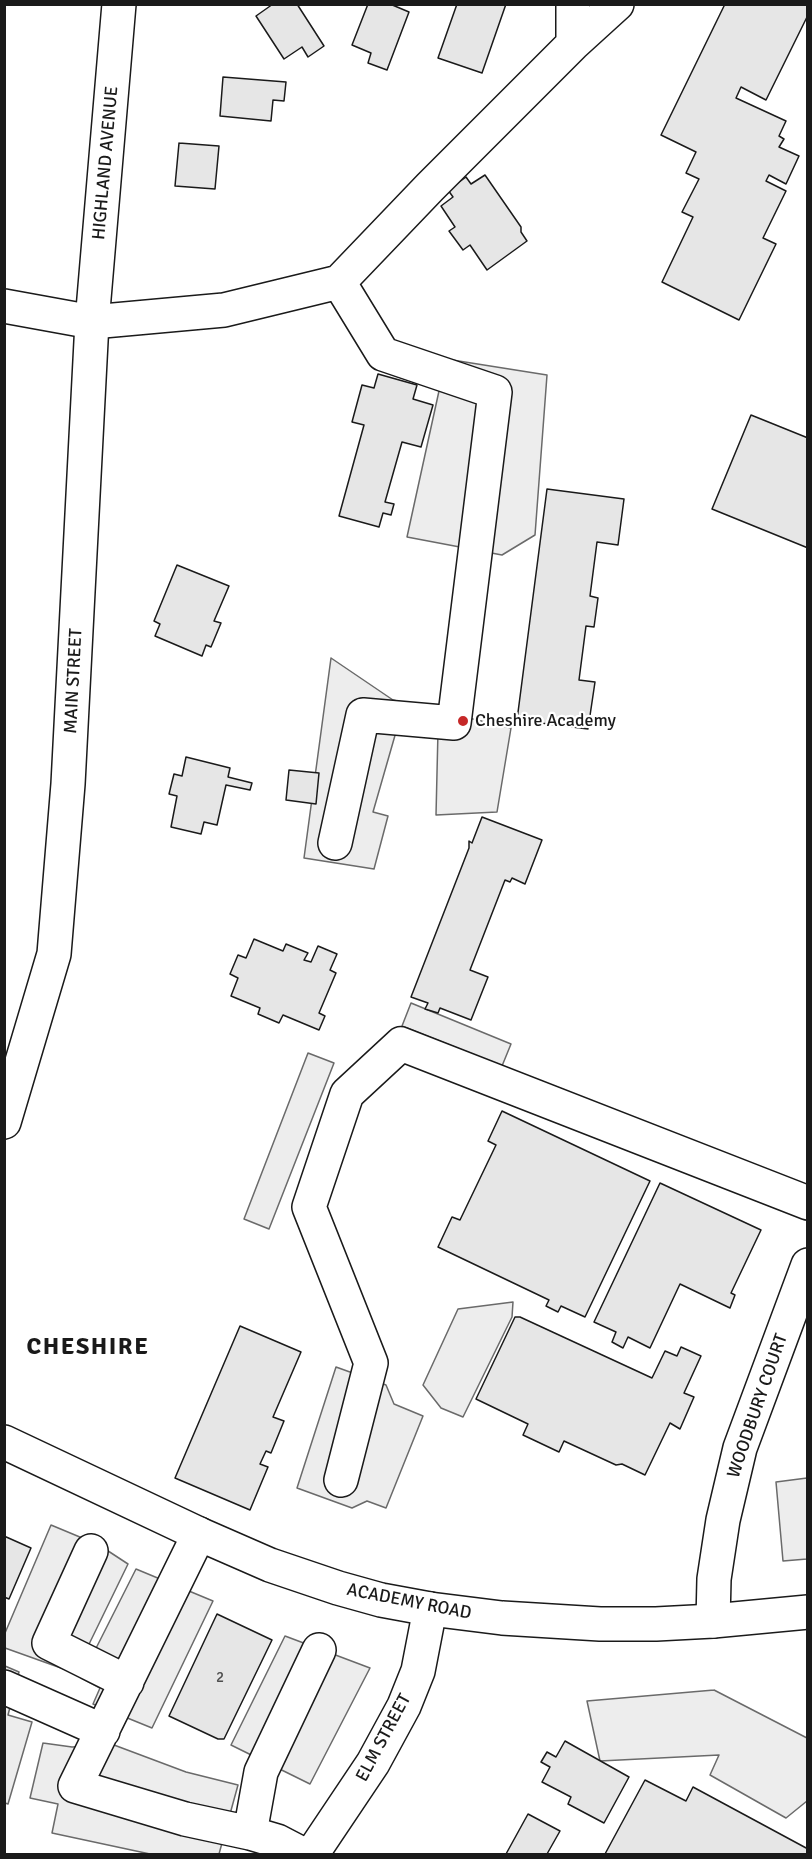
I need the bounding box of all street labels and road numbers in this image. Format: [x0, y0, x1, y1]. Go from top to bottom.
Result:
street label: HIGHLAND AVENUE [89, 85, 123, 241]
street label: MAIN STREET [60, 628, 88, 734]
street label: WOODBURY COURT [723, 1331, 793, 1481]
street label: ACADEMY ROAD [345, 1579, 473, 1625]
street label: ELM STREET [352, 1690, 416, 1786]

